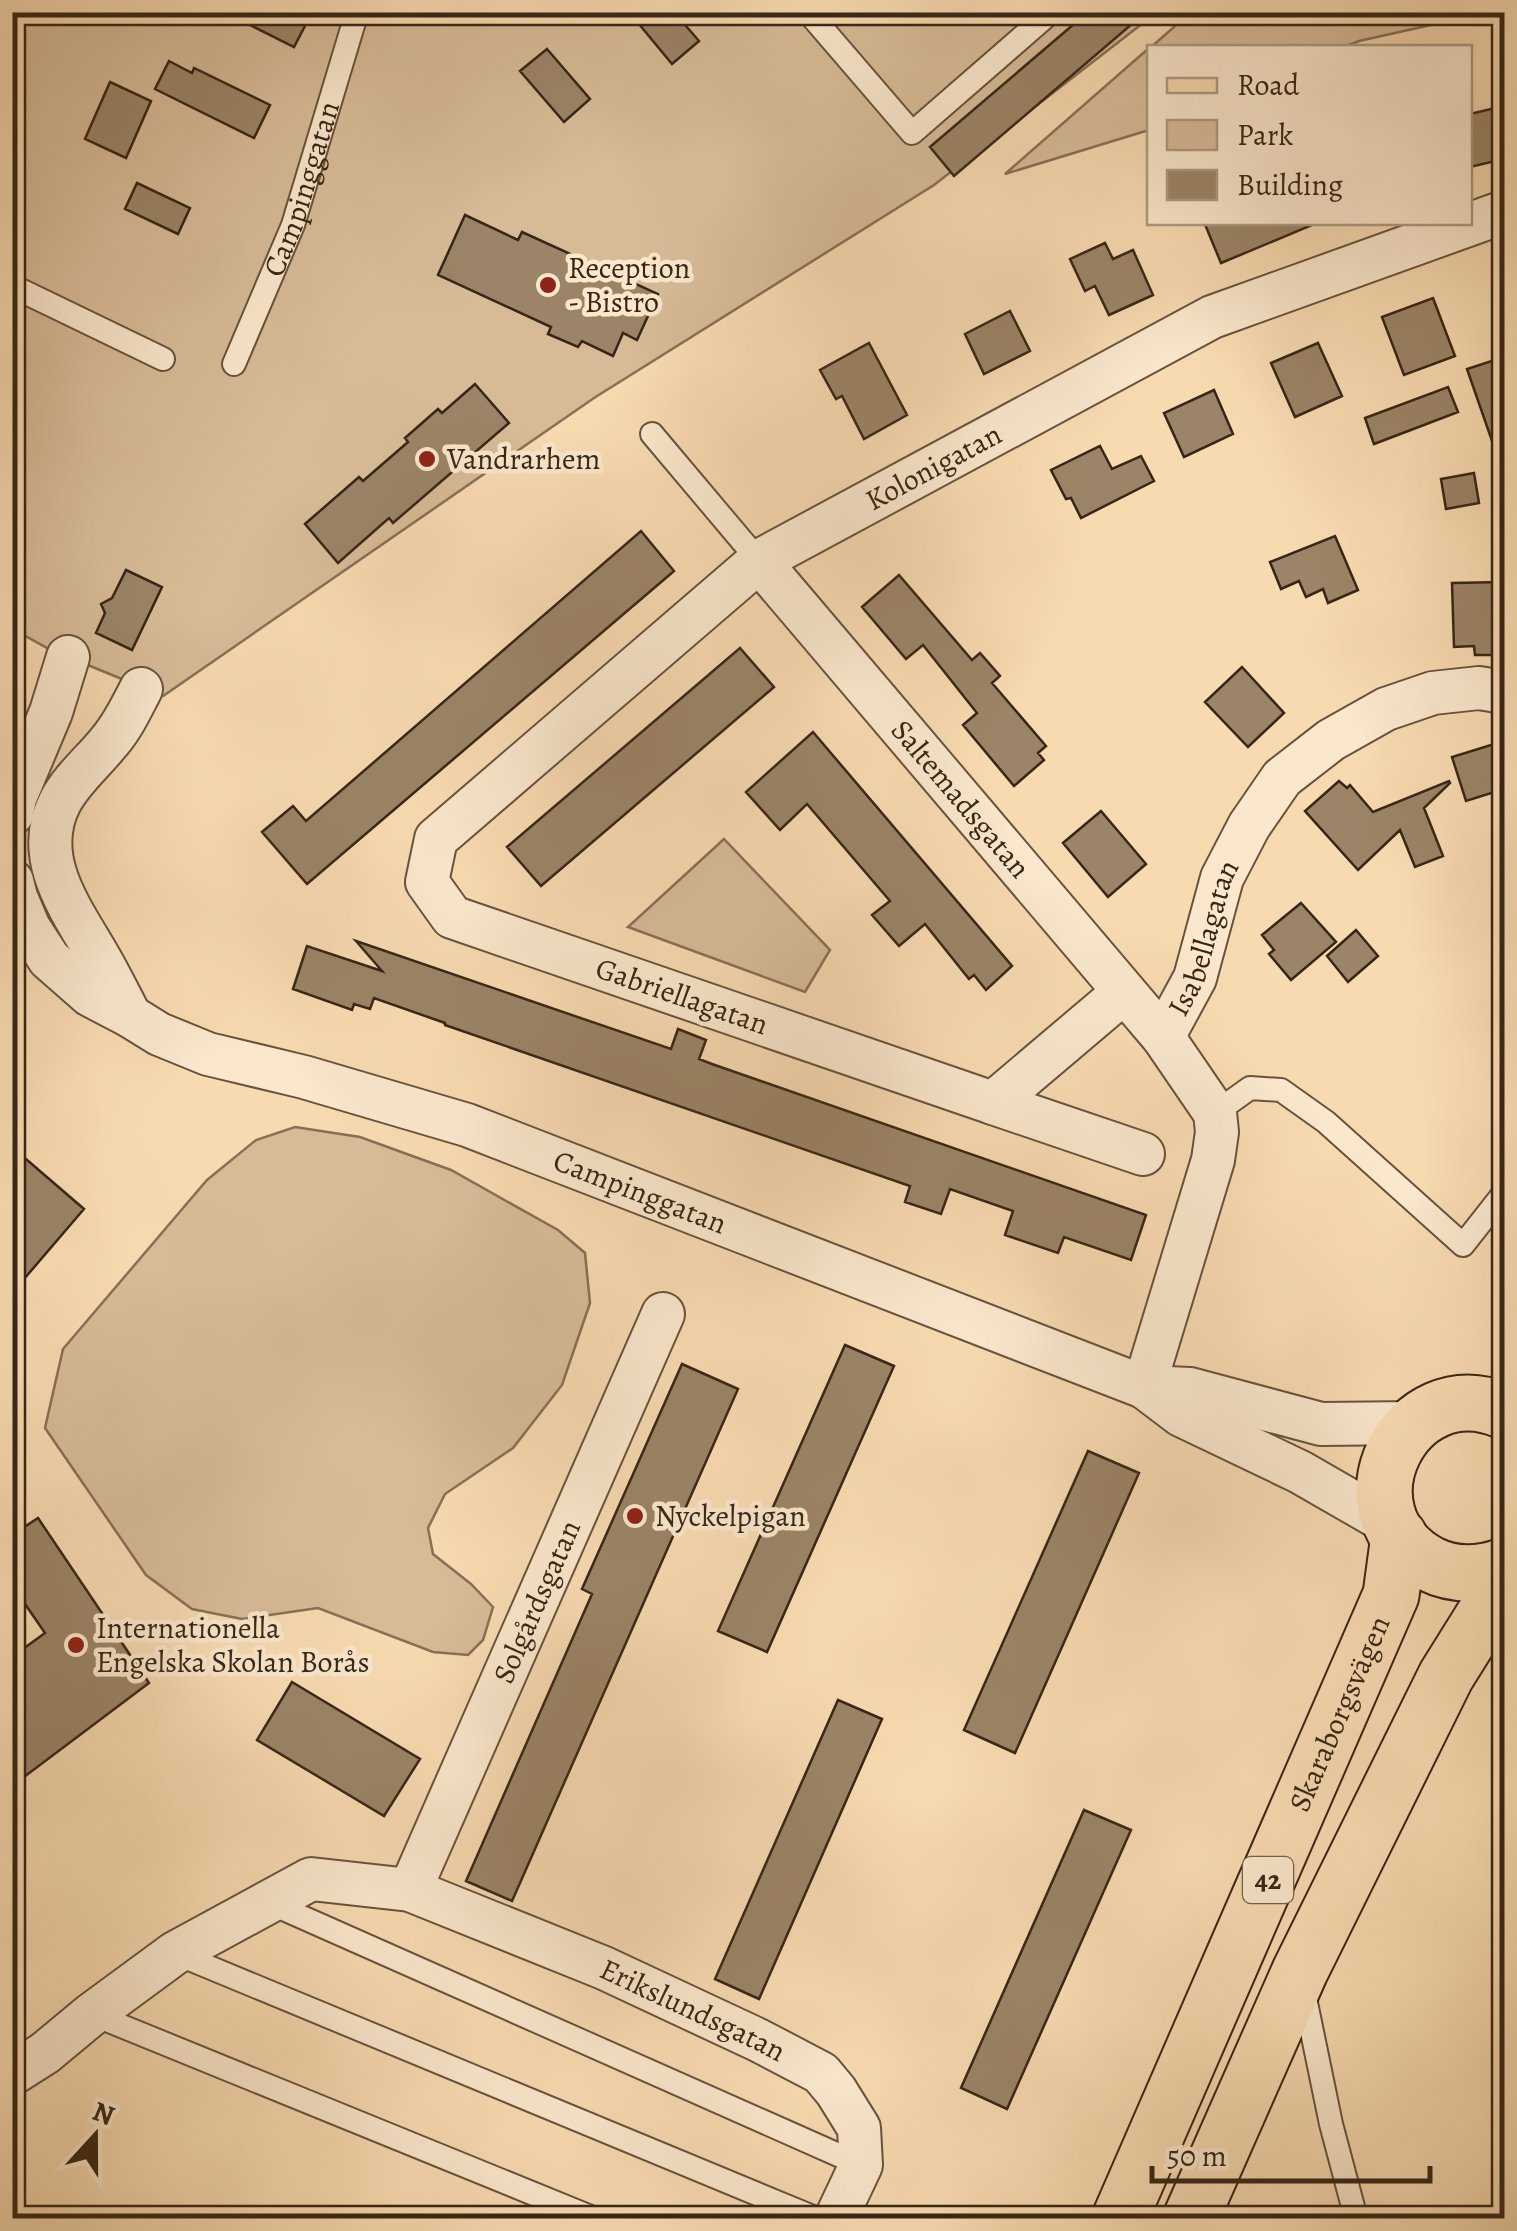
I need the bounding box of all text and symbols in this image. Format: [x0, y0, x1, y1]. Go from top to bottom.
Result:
legend [1147, 45, 1472, 225]
text: Road [1237, 65, 1300, 105]
street label: Campinggatan [253, 96, 349, 283]
text: Park [1237, 115, 1293, 155]
text: Building [1237, 165, 1343, 205]
place label: Reception - Bistro [568, 248, 690, 322]
marker: Reception - Bistro [537, 274, 559, 296]
street label: Kolonigatan [858, 414, 1009, 520]
place label: Vandrarhem [446, 439, 601, 479]
marker: Vandrarhem [416, 448, 438, 470]
street label: Saltemadsgatan [882, 711, 1040, 887]
street label: Isabellagatan [1158, 852, 1248, 1023]
street label: Gabriellagatan [590, 948, 774, 1044]
street label: Campinggatan [548, 1140, 732, 1244]
place label: Nyckelpigan [655, 1496, 806, 1536]
marker: Nyckelpigan [624, 1505, 646, 1527]
street label: Solgårdsgatan [483, 1514, 590, 1690]
place label: Internationella Engelska Skolan Borås [96, 1608, 370, 1682]
street label: Skaraborgsvägen [1279, 1610, 1400, 1818]
marker: Internationella Engelska Skolan Borås [65, 1634, 87, 1656]
road number: 42 [1243, 1857, 1293, 1903]
street label: Erikslundsgatan [594, 1949, 793, 2071]
north arrow [45, 2086, 145, 2186]
text: N [87, 2092, 120, 2135]
scale bar [1152, 2121, 1430, 2183]
text: 50 m [1167, 2136, 1227, 2176]

